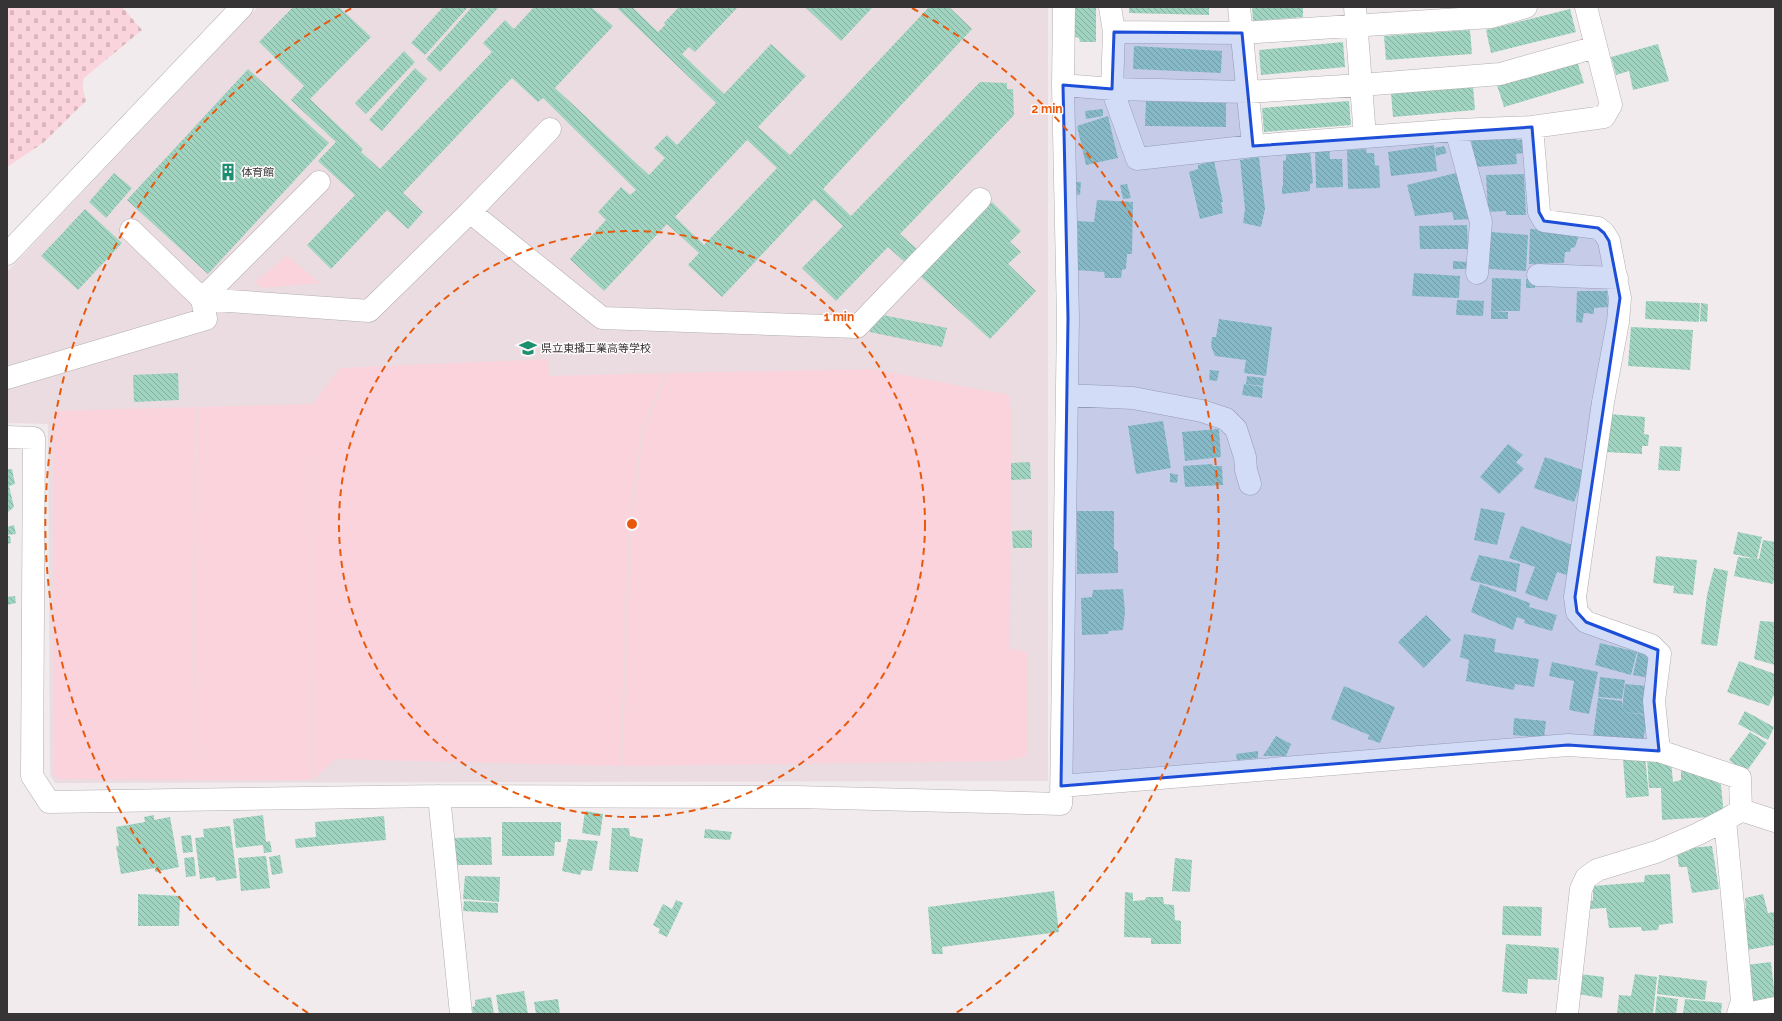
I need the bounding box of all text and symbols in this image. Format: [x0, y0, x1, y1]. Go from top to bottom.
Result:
text: 2 min [1031, 102, 1063, 116]
building icon: 体育館 [218, 162, 238, 182]
place label: 体育館 [241, 166, 274, 179]
text: 1 min [824, 310, 854, 324]
school or university icon: 県立東播工業高等学校 [518, 338, 538, 358]
place label: 県立東播工業高等学校 [541, 342, 651, 355]
centre of rings [625, 517, 639, 531]

